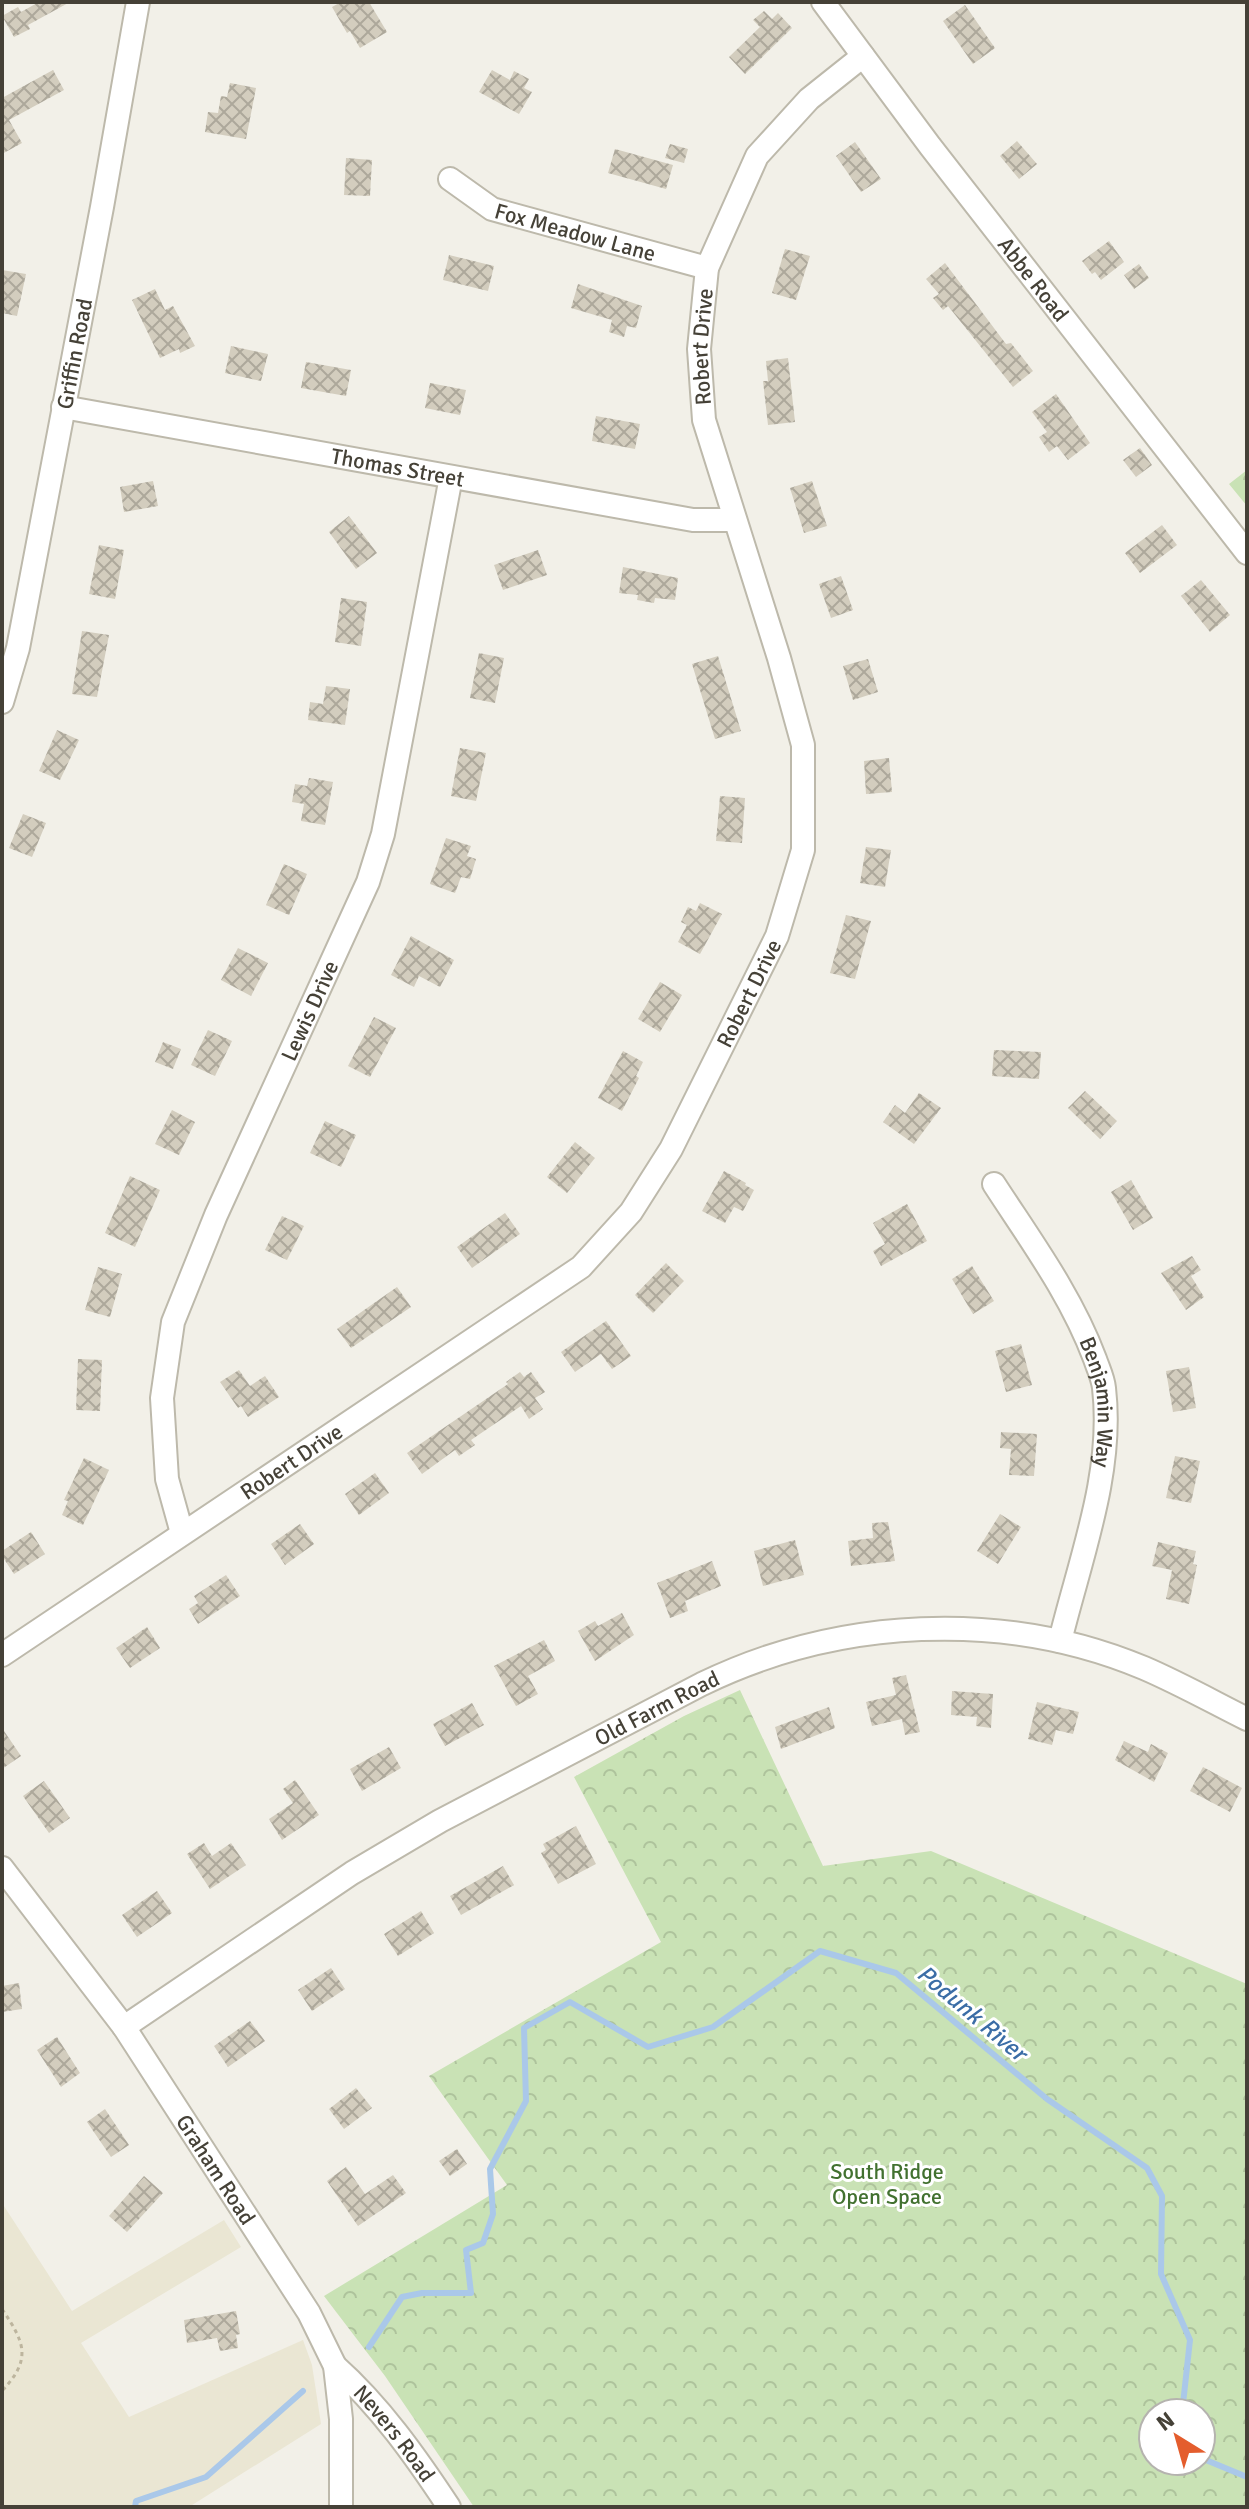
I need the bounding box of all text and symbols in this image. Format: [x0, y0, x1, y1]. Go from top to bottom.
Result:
street label: Fox Meadow Lane [492, 197, 659, 267]
street label: Abbe Road [992, 232, 1074, 327]
street label: Robert Drive [686, 287, 719, 406]
street label: Griffin Road [51, 296, 98, 411]
street label: Thomas Street [329, 442, 467, 493]
street label: Robert Drive [711, 935, 787, 1052]
street label: Lewis Drive [275, 956, 344, 1065]
street label: Benjamin Way [1073, 1333, 1119, 1470]
street label: Robert Drive [235, 1418, 348, 1506]
street label: Old Farm Road [590, 1665, 724, 1752]
water label: Podunk River [911, 1958, 1035, 2070]
street label: Graham Road [170, 2109, 261, 2230]
park label: South Ridge Open Space [830, 2158, 944, 2210]
street label: Nevers Road [348, 2379, 441, 2487]
north arrow [1137, 2397, 1217, 2477]
text: N [1151, 2406, 1180, 2437]

